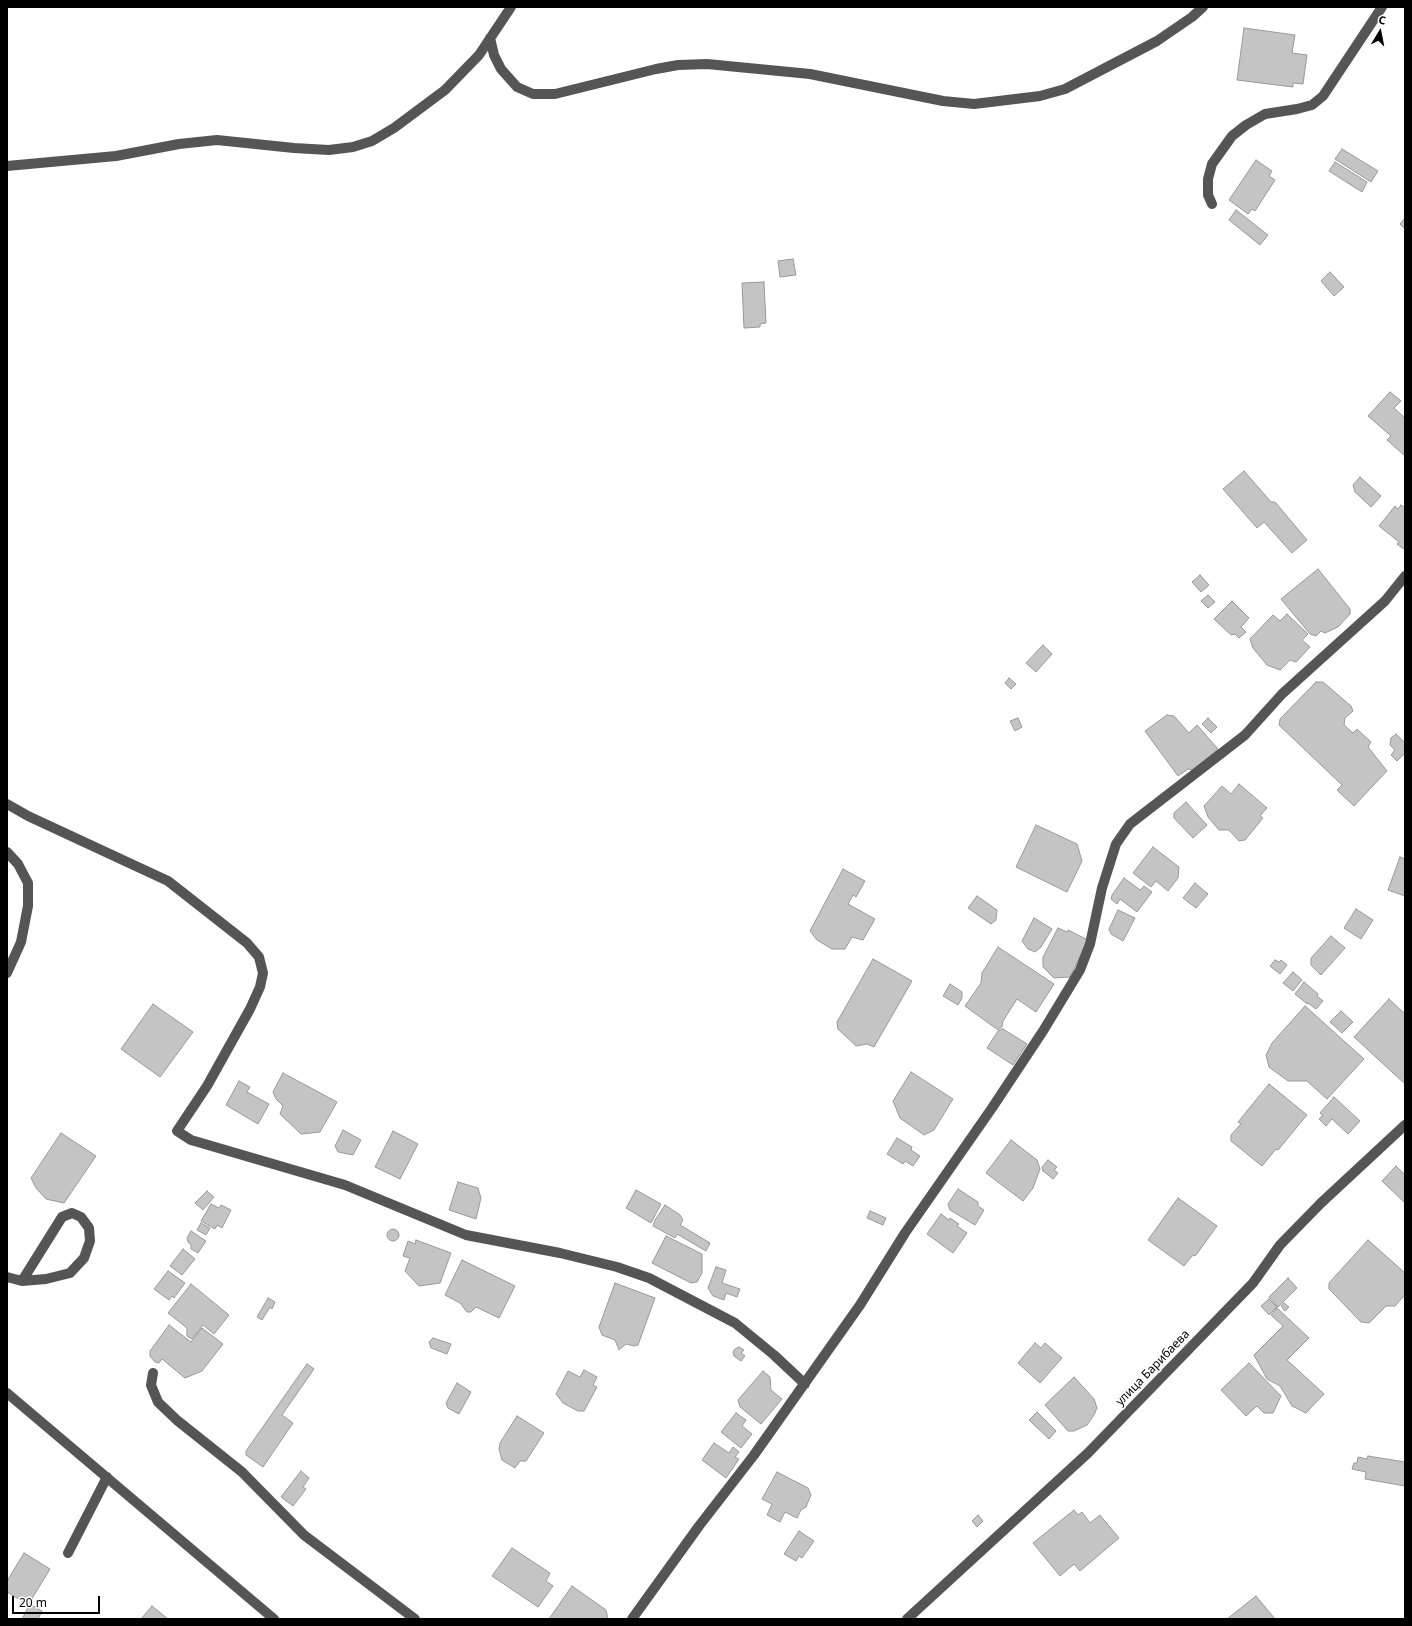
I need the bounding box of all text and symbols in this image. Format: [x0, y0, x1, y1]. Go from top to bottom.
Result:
north arrow [1360, 12, 1400, 52]
text: С [1377, 12, 1387, 28]
street label: улица Барибаева [1113, 1327, 1193, 1409]
scale bar [14, 1588, 102, 1614]
text: 20 m [19, 1594, 47, 1611]

